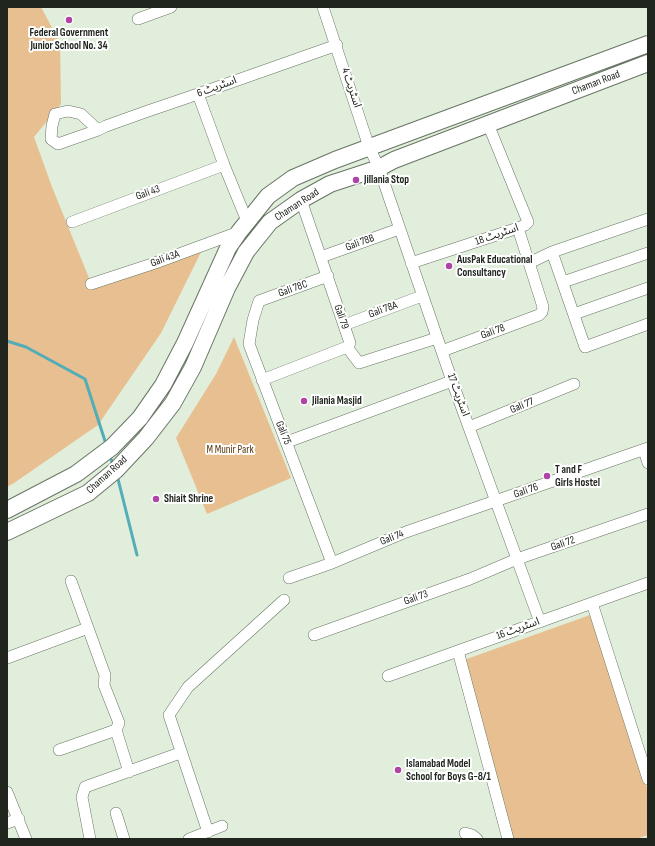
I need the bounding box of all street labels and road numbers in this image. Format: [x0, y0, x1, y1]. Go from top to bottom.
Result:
street label: اسٹریٹ 4 [338, 66, 364, 110]
street label: Chaman Road [570, 68, 622, 98]
street label: اسٹریٹ 6 [195, 74, 239, 100]
street label: Gali 43 [134, 183, 162, 203]
street label: Chaman Road [272, 186, 322, 224]
street label: اسٹریٹ 18 [474, 221, 520, 249]
street label: Gali 78B [344, 232, 376, 254]
street label: Gali 43A [149, 248, 181, 270]
street label: Gali 78C [277, 278, 309, 300]
street label: Gali 78A [367, 299, 399, 321]
street label: Gali 79 [331, 303, 351, 331]
street label: Gali 78 [479, 322, 507, 342]
street label: اسٹریٹ 17 [444, 372, 472, 418]
street label: Gali 77 [508, 395, 536, 417]
street label: Gali 75 [272, 419, 294, 447]
street label: Chaman Road [84, 453, 130, 497]
street label: Gali 76 [512, 481, 540, 501]
street label: Gali 74 [378, 527, 406, 549]
street label: Gali 72 [549, 534, 577, 554]
street label: Gali 73 [402, 588, 430, 608]
street label: اسٹریٹ 16 [495, 615, 541, 643]

